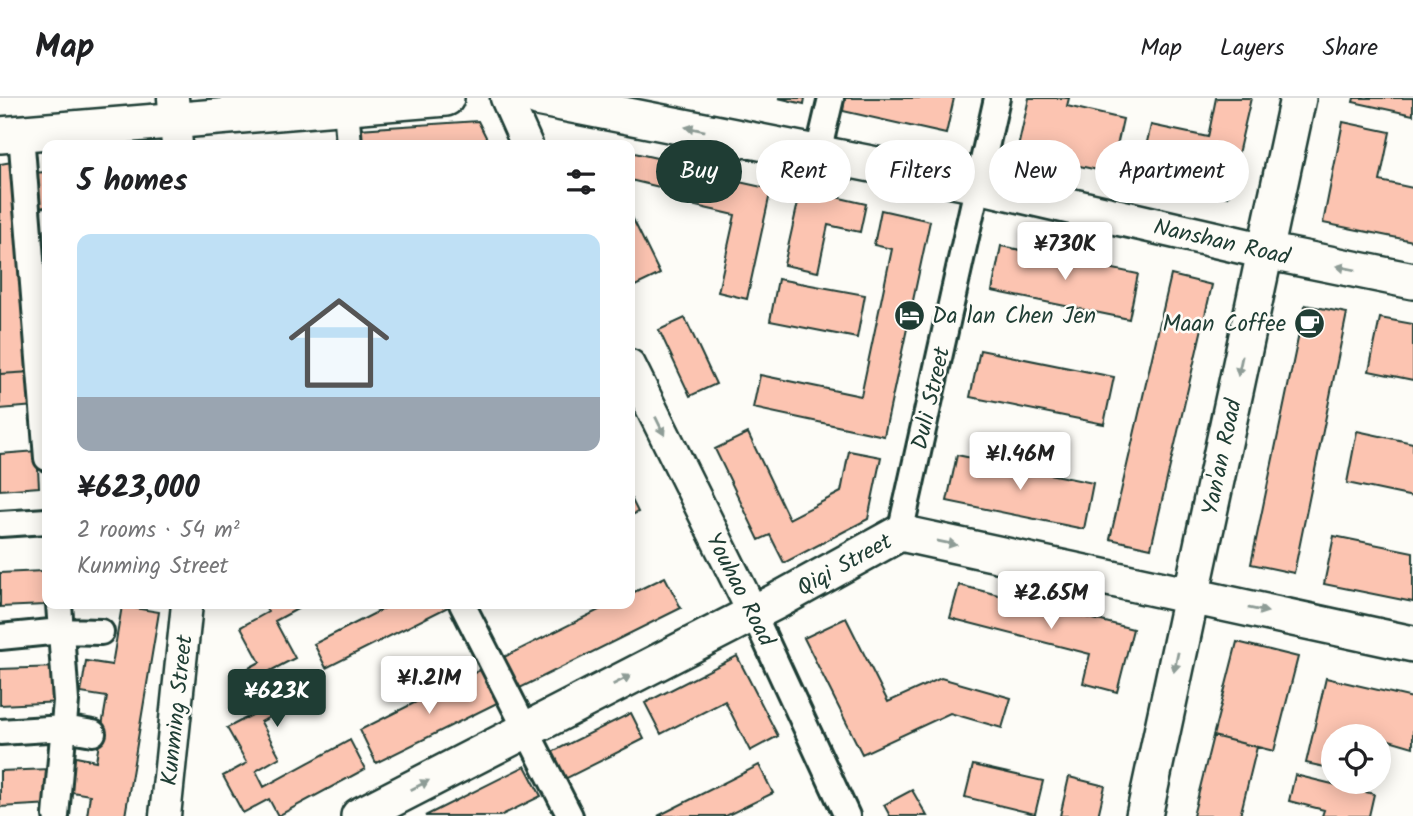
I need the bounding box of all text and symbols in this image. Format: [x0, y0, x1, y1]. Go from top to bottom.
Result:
text: Map [35, 22, 95, 75]
text: Map [1140, 29, 1182, 68]
text: Layers [1220, 29, 1284, 68]
text: Share [1322, 29, 1378, 68]
one-way arrow [684, 123, 706, 134]
chip: Buy [656, 140, 742, 203]
chip: Rent [756, 140, 851, 203]
chip: Filters [865, 140, 975, 203]
chip: New [989, 140, 1081, 203]
chip: Apartment [1095, 140, 1249, 203]
text: 5 homes [77, 158, 188, 206]
icon: filters [562, 163, 600, 201]
street label: Nanshan Road [1150, 210, 1294, 276]
pin: ¥730K [1016, 222, 1114, 282]
text: ¥730K [1033, 227, 1097, 263]
one-way arrow [1335, 262, 1357, 273]
icon: home [276, 280, 402, 406]
hotel icon: Da lan Chen Jen [892, 298, 926, 332]
place label: Da lan Chen Jen [932, 299, 1096, 335]
cafe icon: Maan Coffee [1292, 306, 1326, 340]
place label: Maan Coffee [1163, 307, 1286, 343]
street label: Duli Street [903, 342, 961, 453]
one-way arrow [1234, 355, 1245, 377]
street label: Yan'an Road [1193, 395, 1253, 519]
one-way arrow [654, 416, 666, 436]
pin: ¥1.46M [963, 432, 1077, 492]
text: ¥1.46M [986, 437, 1054, 473]
text: ¥623,000 [77, 465, 200, 513]
text: 2 rooms · 54 m² [77, 513, 240, 549]
street label: Qiqi Street [791, 524, 900, 607]
street label: Youhao Road [695, 527, 784, 654]
one-way arrow [936, 538, 958, 549]
text: Kunming Street [77, 549, 228, 585]
pin: ¥2.65M [994, 572, 1108, 631]
text: ¥2.65M [1014, 576, 1088, 612]
one-way arrow [1247, 605, 1269, 616]
street label: Kunming Street [152, 632, 204, 787]
one-way arrow [1171, 652, 1182, 674]
pin: ¥1.21M [372, 656, 486, 716]
text: ¥1.21M [397, 661, 461, 697]
pin: ¥623K [228, 670, 326, 729]
text: ¥623K [244, 674, 310, 710]
one-way arrow [612, 675, 632, 686]
map controls [1321, 724, 1391, 794]
button: locate [1321, 724, 1391, 794]
one-way arrow [410, 779, 430, 790]

